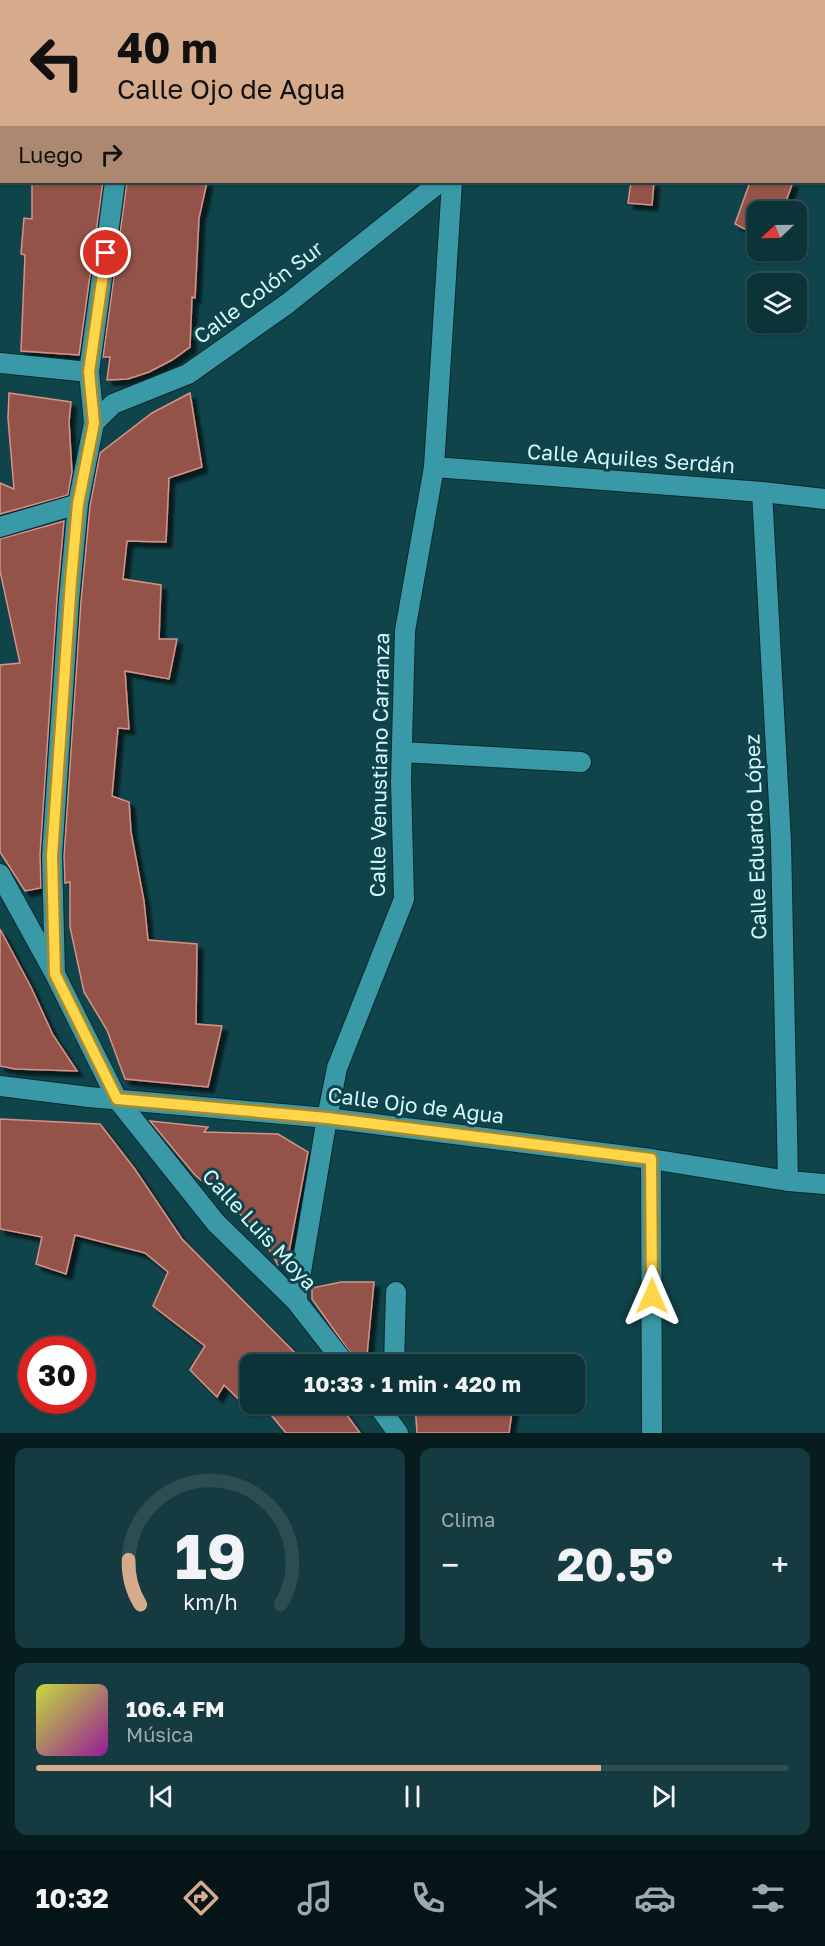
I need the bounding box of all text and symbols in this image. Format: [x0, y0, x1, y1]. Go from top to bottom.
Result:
text: 40 m [117, 22, 218, 72]
icon: left [18, 24, 96, 102]
text: Calle Ojo de Agua [117, 73, 345, 105]
icon: right [95, 138, 128, 171]
text: Luego [18, 141, 83, 168]
north arrow [747, 201, 807, 261]
map controls [747, 201, 807, 333]
pin [80, 227, 131, 278]
street label: Calle Colón Sur [188, 235, 328, 349]
icon: arrive [89, 236, 122, 269]
button: layers [747, 273, 807, 333]
street label: Calle Aquiles Serdán [526, 438, 736, 478]
street label: Calle Venustiano Carranza [364, 632, 394, 898]
street label: Calle Eduardo López [738, 734, 772, 940]
street label: Calle Ojo de Agua [326, 1081, 506, 1129]
street label: Calle Luis Moya [197, 1163, 323, 1295]
position arrow [620, 1264, 684, 1328]
speed limit sign: 30 [18, 1336, 96, 1414]
text: 10:33 · 1 min · 420 m [304, 1370, 521, 1397]
text: Clima [441, 1507, 495, 1531]
text: 19 [174, 1518, 246, 1593]
text: 20.5° [557, 1537, 673, 1591]
text: − [441, 1545, 459, 1584]
text: + [771, 1545, 789, 1584]
text: km/h [183, 1589, 237, 1615]
text: 106.4 FM [126, 1695, 225, 1722]
text: Música [126, 1722, 193, 1746]
icon: previous [145, 1780, 178, 1813]
icon: pause [396, 1780, 429, 1813]
icon: next [647, 1780, 680, 1813]
icon: directions [180, 1877, 222, 1919]
icon: music [294, 1877, 336, 1919]
icon: phone [407, 1877, 449, 1919]
icon: climate [520, 1877, 562, 1919]
icon: car [634, 1877, 676, 1919]
icon: filters [747, 1877, 789, 1919]
text: 10:32 [36, 1882, 109, 1914]

